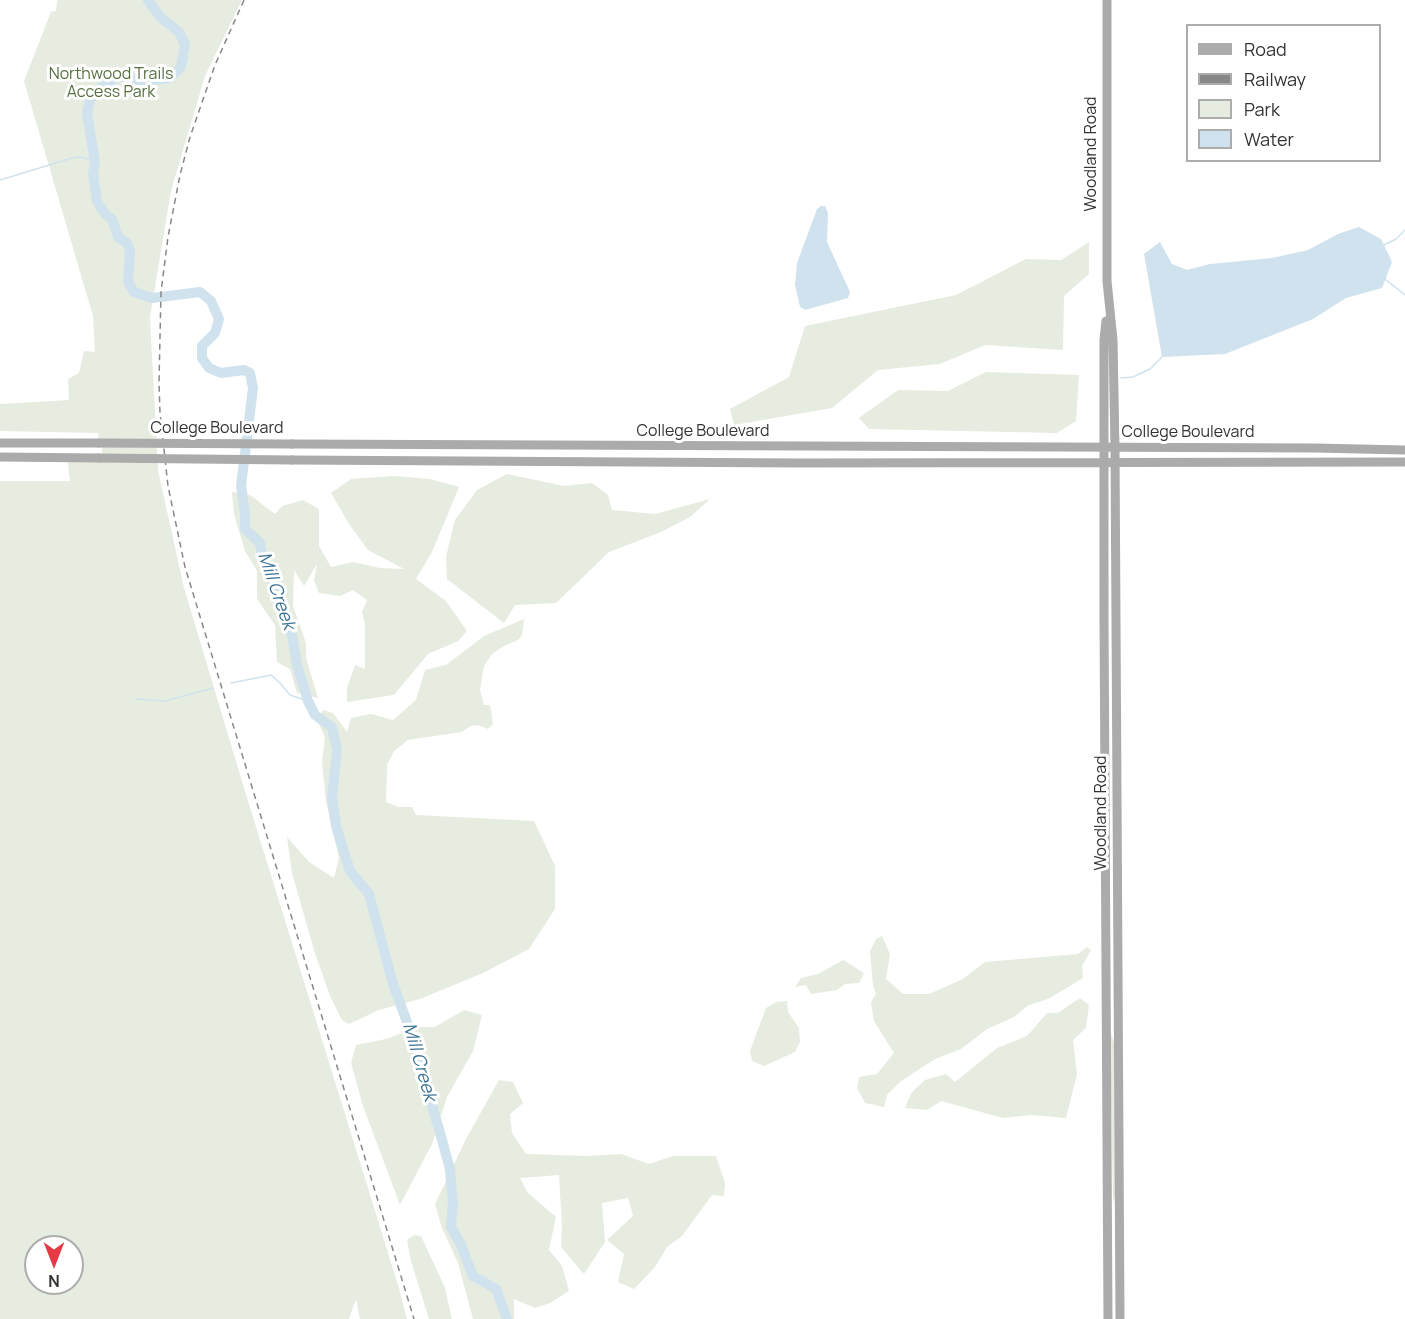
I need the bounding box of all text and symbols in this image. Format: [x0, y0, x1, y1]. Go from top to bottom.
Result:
legend [1186, 24, 1381, 162]
text: Road [1244, 37, 1287, 61]
park label: Northwood Trails Access Park [49, 65, 173, 103]
text: Railway [1244, 67, 1306, 91]
street label: Woodland Road [1082, 96, 1102, 212]
text: Park [1244, 97, 1280, 121]
text: Water [1244, 127, 1294, 151]
street label: College Boulevard [151, 419, 283, 439]
street label: College Boulevard [637, 422, 769, 442]
street label: College Boulevard [1122, 423, 1254, 443]
water label: Mill Creek [253, 549, 299, 633]
street label: Woodland Road [1092, 755, 1112, 871]
water label: Mill Creek [398, 1020, 440, 1104]
north arrow [24, 1235, 84, 1295]
text: N [48, 1270, 60, 1292]

